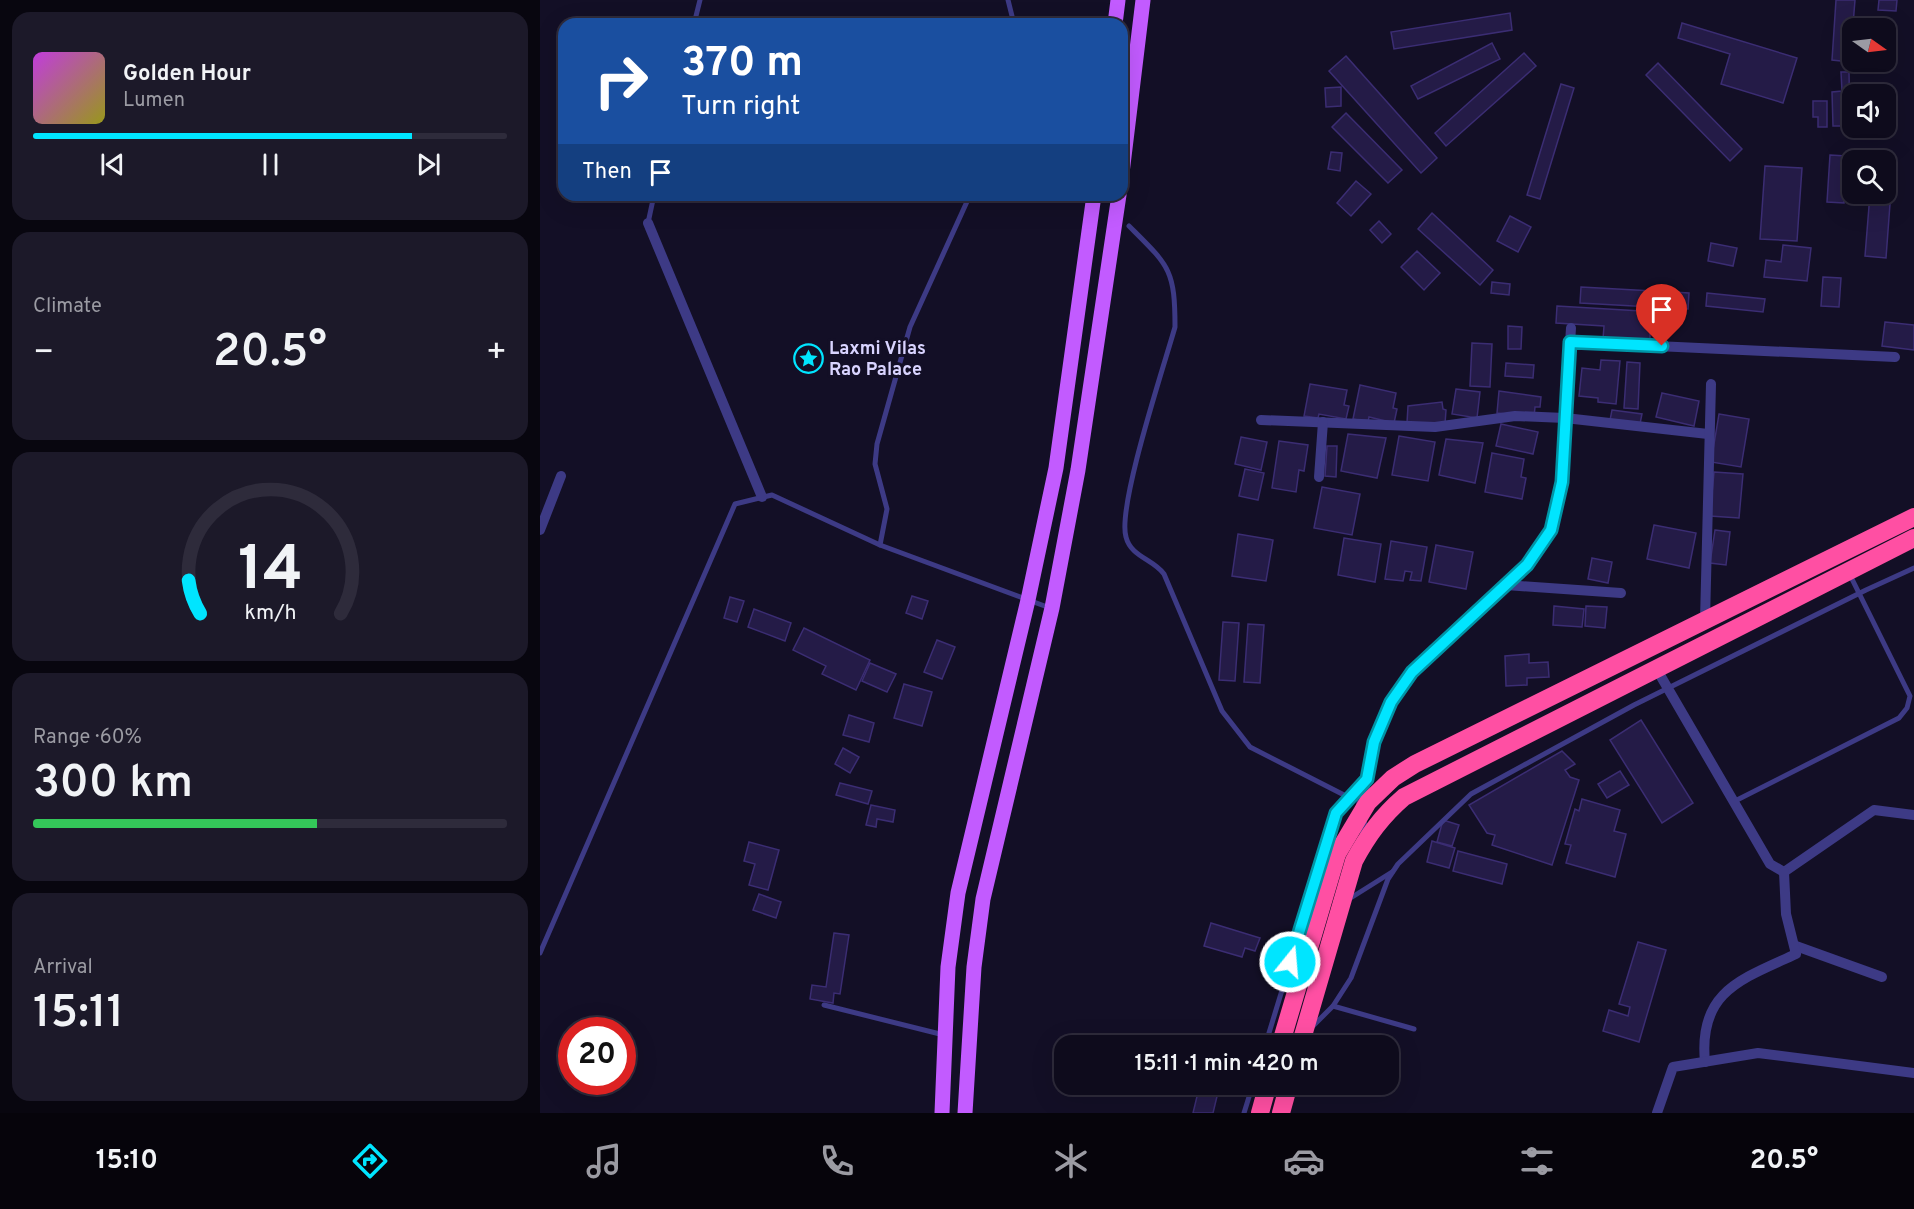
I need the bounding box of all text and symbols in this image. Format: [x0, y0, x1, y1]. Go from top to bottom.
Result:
north arrow [1842, 18, 1896, 72]
map controls [1842, 18, 1896, 204]
text: 370 m [681, 38, 803, 91]
icon: right [582, 42, 660, 120]
text: Golden Hour [123, 61, 251, 88]
button: sound [1842, 84, 1896, 138]
text: Lumen [123, 88, 185, 114]
text: Turn right [681, 90, 800, 124]
icon: previous [96, 148, 129, 181]
icon: pause [254, 148, 287, 181]
icon: next [412, 148, 445, 181]
button: search [1842, 150, 1896, 204]
icon: arrive [644, 156, 677, 189]
text: Then [582, 159, 632, 186]
pin [1636, 284, 1687, 346]
icon: arrive [1645, 293, 1678, 326]
text: Climate [33, 294, 102, 320]
text: 20.5° [213, 325, 327, 382]
text: − [33, 333, 54, 375]
text: + [486, 333, 507, 375]
place label: Laxmi Vilas Rao Palace [829, 338, 926, 382]
place icon: Laxmi Vilas Rao Palace [792, 343, 824, 375]
text: 14 [237, 533, 303, 612]
text: km/h [244, 600, 296, 627]
text: Range · 60% [33, 725, 142, 751]
text: 300 km [33, 756, 193, 813]
position arrow [1258, 930, 1322, 994]
text: Arrival [33, 955, 93, 981]
text: 15:11 [33, 986, 124, 1043]
speed limit sign: 20 [558, 1017, 636, 1095]
text: 15:11 · 1 min · 420 m [1134, 1051, 1319, 1078]
icon: directions [349, 1140, 391, 1182]
icon: music [583, 1140, 625, 1182]
icon: phone [816, 1140, 858, 1182]
icon: climate [1050, 1140, 1092, 1182]
icon: car [1283, 1140, 1325, 1182]
icon: filters [1516, 1140, 1558, 1182]
text: 15:10 [96, 1144, 158, 1178]
text: 20.5° [1750, 1144, 1818, 1178]

